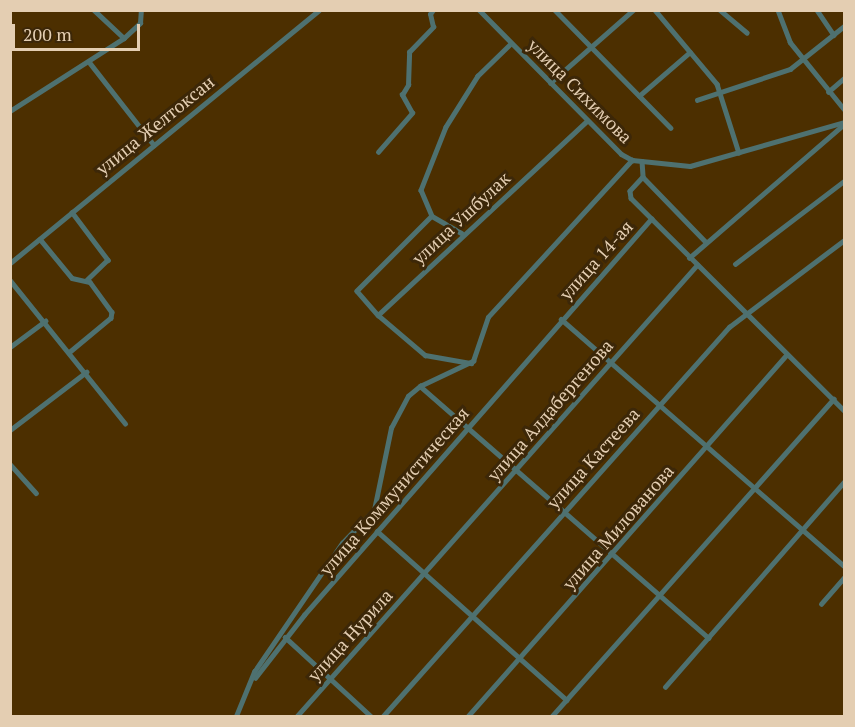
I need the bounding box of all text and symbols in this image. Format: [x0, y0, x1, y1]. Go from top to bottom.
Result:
scale bar [15, 12, 142, 50]
text: 200 m [23, 22, 72, 46]
street label: улица Сихимова [523, 34, 637, 148]
street label: улица Желтоксан [92, 71, 218, 179]
street label: улица Ушбулак [407, 167, 515, 269]
street label: улица 14-ая [555, 216, 637, 304]
street label: улица Алдабергенова [483, 335, 617, 485]
street label: улица Коммунистическая [315, 402, 473, 580]
street label: улица Кастеева [542, 403, 644, 513]
street label: улица Милованова [558, 460, 678, 594]
street label: улица Нурила [303, 585, 397, 685]

